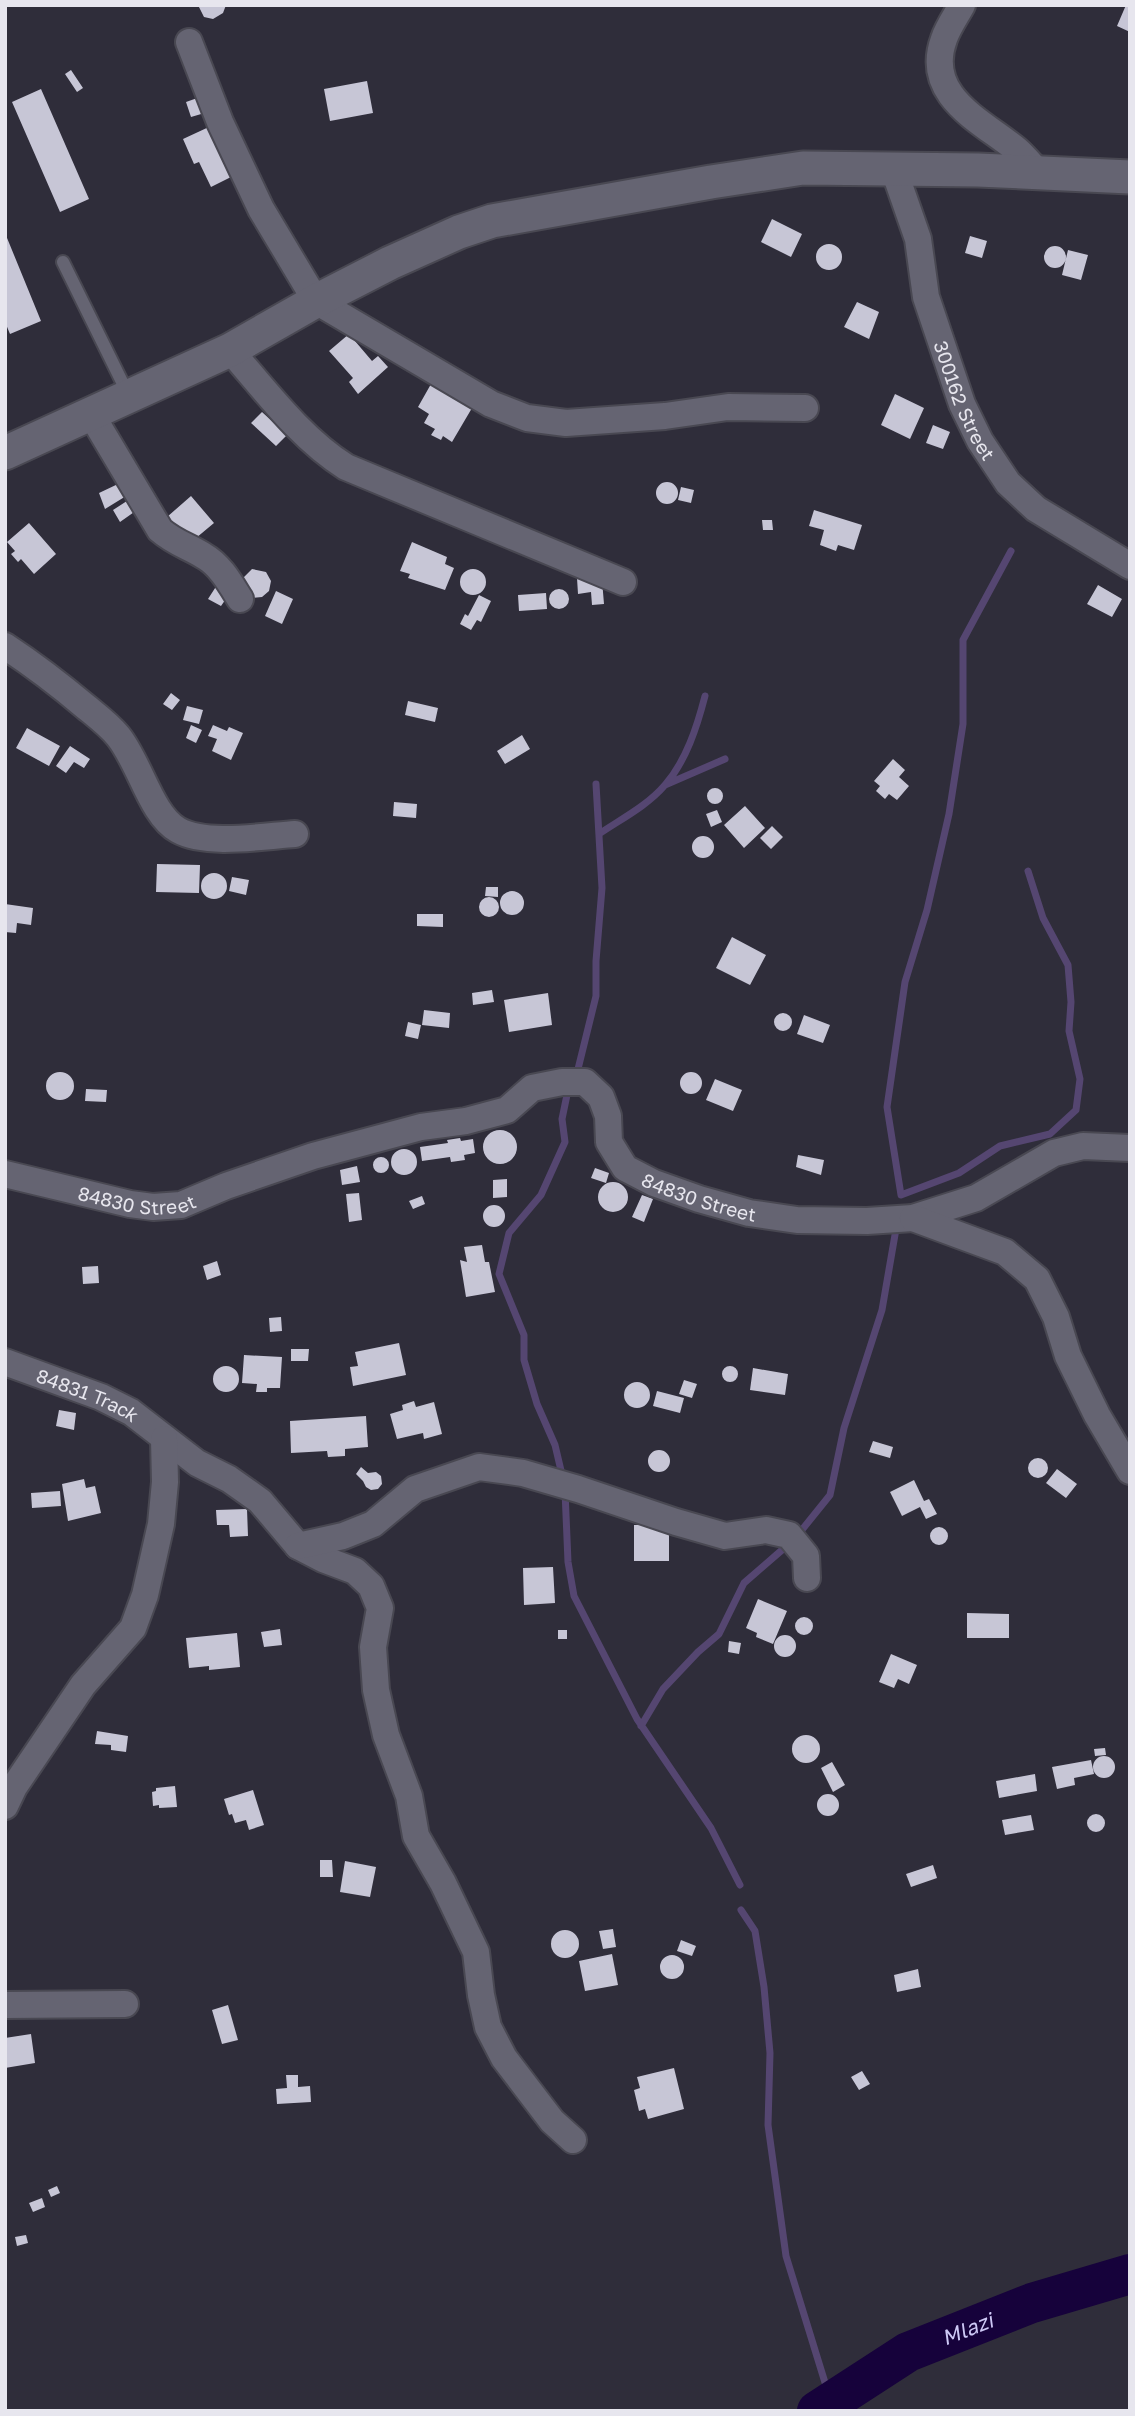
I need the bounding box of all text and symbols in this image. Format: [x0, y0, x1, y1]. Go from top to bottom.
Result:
street label: 300162 Street [930, 338, 1001, 464]
street label: 84830 Street [638, 1167, 758, 1225]
street label: 84830 Street [76, 1180, 199, 1219]
street label: 84831 Track [33, 1363, 144, 1426]
water label: Mlazi [938, 2306, 999, 2350]

